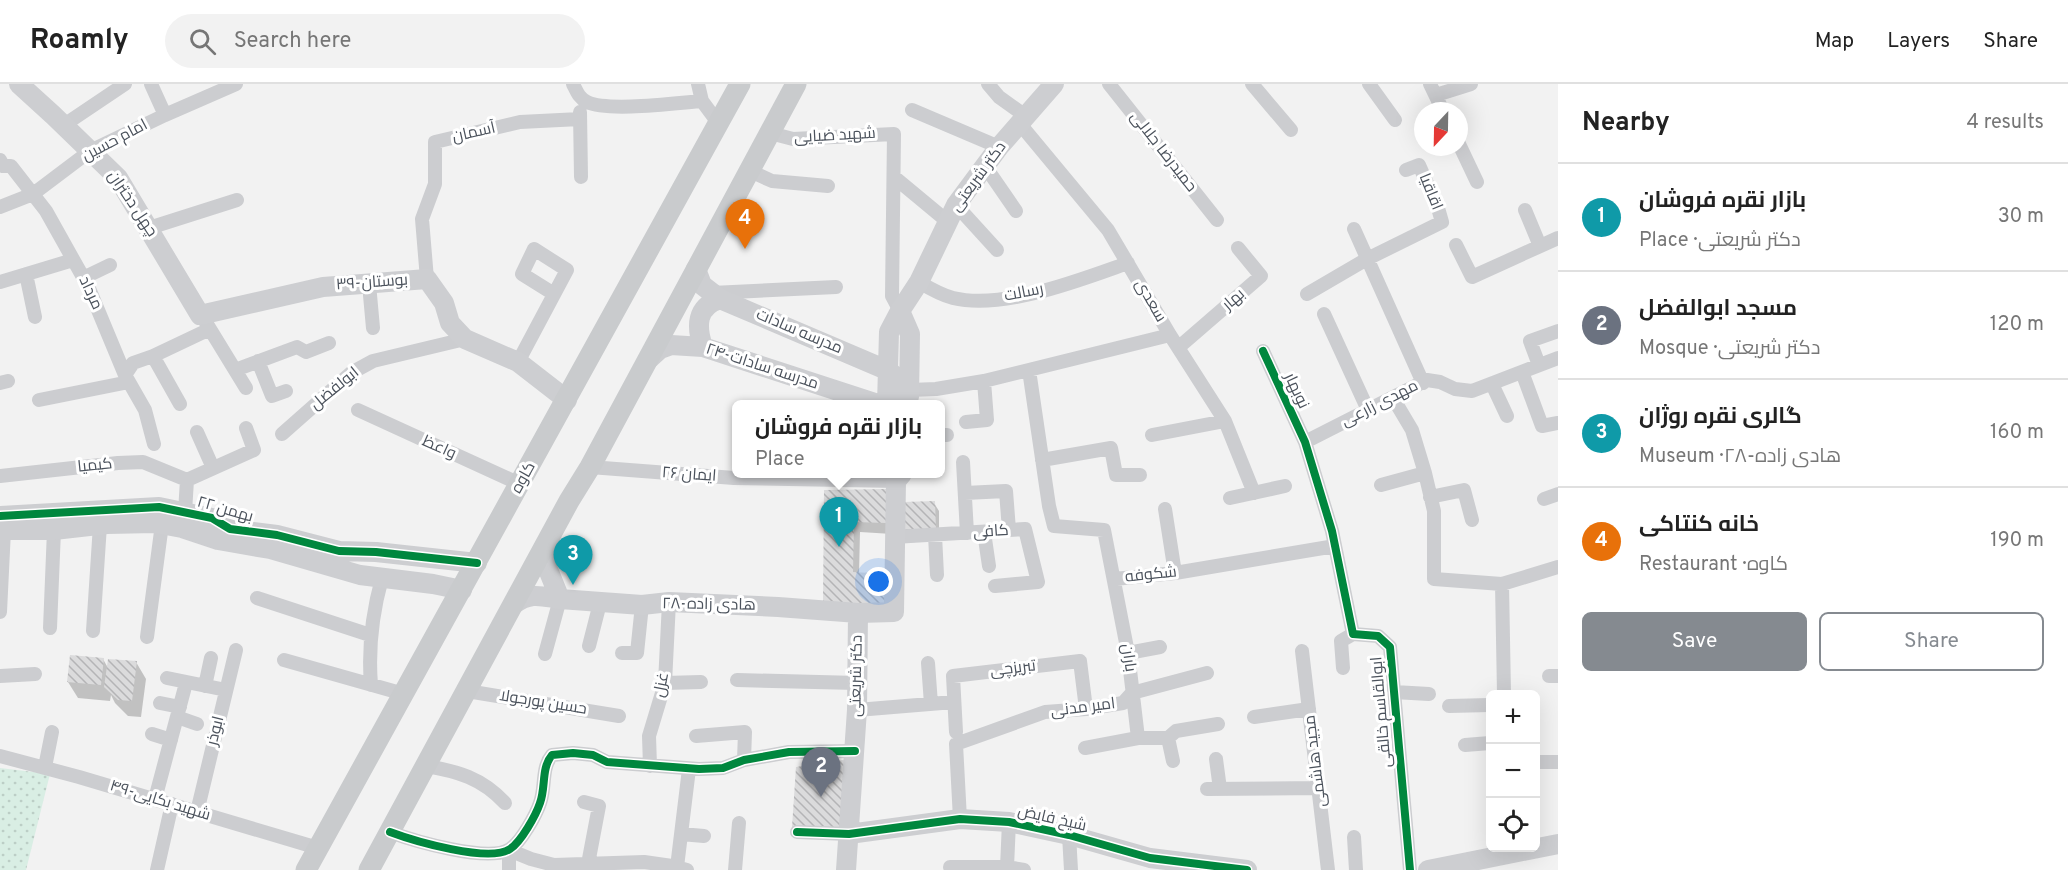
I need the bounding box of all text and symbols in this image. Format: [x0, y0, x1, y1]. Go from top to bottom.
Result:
search box [165, 14, 585, 68]
text: Roamly [30, 23, 129, 59]
icon: search [186, 25, 219, 58]
text: Search here [234, 28, 351, 55]
text: Map [1815, 28, 1854, 55]
text: Layers [1887, 28, 1950, 55]
text: Share [1983, 28, 2038, 55]
north arrow [1414, 102, 1468, 156]
text: Nearby [1582, 107, 1670, 140]
street label: حمیدرضا جلالی [1125, 108, 1201, 196]
text: 4 results [1967, 110, 2044, 136]
street label: امام حسین [79, 115, 151, 167]
street label: آسمان [450, 118, 498, 148]
street label: شهید ضیایی [794, 124, 876, 148]
street label: دکتر شریعتی [947, 138, 1011, 216]
street label: چهل دختران [103, 167, 161, 241]
street label: اقاقیا [1414, 171, 1446, 213]
text: بازار نقره فروشان [1639, 188, 1806, 215]
pin: 4 [726, 200, 764, 249]
text: 1 [1598, 204, 1606, 230]
text: 30 m [1998, 204, 2044, 230]
text: Place · دکتر شریعتی [1639, 228, 1801, 254]
street label: ۳۹-بوستان [335, 271, 409, 295]
street label: مرداد [74, 273, 106, 313]
street label: سعدی [1130, 276, 1170, 326]
street label: رسالت [1003, 279, 1045, 307]
street label: بهار [1218, 285, 1250, 316]
text: مسجد ابوالفضل [1639, 296, 1797, 323]
street label: مدرسه سادات [753, 305, 845, 359]
text: 2 [1595, 312, 1608, 338]
text: 120 m [1990, 312, 2044, 338]
text: Mosque · دکتر شریعتی [1639, 336, 1820, 362]
street label: ۲۴-مدرسه سادات [703, 339, 821, 395]
street label: ابولفضل [306, 363, 364, 415]
street label: نوبهار [1279, 369, 1313, 412]
street label: مهدی زارعی [1338, 376, 1422, 432]
popup [732, 400, 945, 478]
text: گالری نقره روژان [1639, 404, 1802, 431]
text: بازار نقره فروشان [755, 415, 922, 442]
text: 3 [1596, 420, 1608, 446]
text: 160 m [1990, 420, 2044, 446]
street label: واعظ [419, 432, 459, 464]
text: Museum · ۲۸-هادی زاده [1639, 444, 1841, 470]
text: Place [755, 447, 805, 473]
street label: کیمیا [77, 454, 113, 478]
street label: کاوه [507, 459, 541, 497]
street label: ۲۶ ایمان [661, 463, 717, 487]
street label: ۲۲ بهمن [195, 492, 255, 528]
pin: 1 [820, 498, 858, 547]
text: خانه کنتاکی [1639, 512, 1759, 539]
street label: کافی [973, 521, 1009, 543]
text: 4 [1595, 528, 1608, 554]
text: 190 m [1990, 528, 2044, 554]
pin: 3 [554, 536, 592, 585]
text: Restaurant · کاوه [1639, 552, 1788, 578]
street label: شکوفه [1124, 562, 1178, 588]
your location [864, 567, 893, 596]
street label: ۲۸-هادی زاده [662, 594, 756, 616]
button: Save [1582, 612, 1807, 671]
button: Share [1819, 612, 2044, 671]
street label: دکتر شریعتی [846, 635, 868, 717]
street label: باران [1116, 643, 1140, 673]
street label: تبریزچی [989, 656, 1038, 682]
street label: ابوالقاسم خالقی [1367, 656, 1397, 768]
street label: غزل [650, 671, 674, 699]
street label: حسین پورجولا [498, 686, 588, 720]
map controls [1486, 690, 1540, 852]
button: + [1486, 690, 1540, 744]
street label: امیر مدنی [1049, 694, 1117, 722]
street label: ابوذر [202, 714, 229, 749]
street label: مجید هاشمی [1300, 714, 1332, 808]
button: − [1486, 744, 1540, 798]
pin: 2 [802, 748, 840, 797]
street label: ۴۹-شهید بکایی [107, 776, 213, 826]
button: locate [1486, 798, 1540, 852]
street label: شیخ فایض [1016, 801, 1088, 837]

